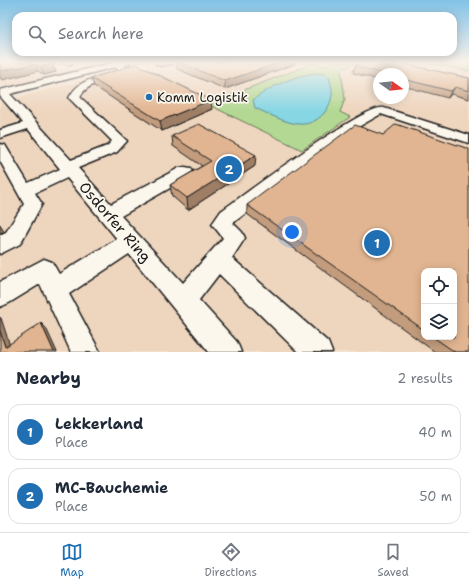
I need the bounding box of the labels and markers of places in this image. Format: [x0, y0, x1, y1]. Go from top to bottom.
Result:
place label: Komm Logistik [157, 89, 248, 106]
marker: Komm Logistik [144, 92, 154, 102]
pin: 2 [216, 154, 242, 184]
pin: 1 [364, 228, 390, 258]

